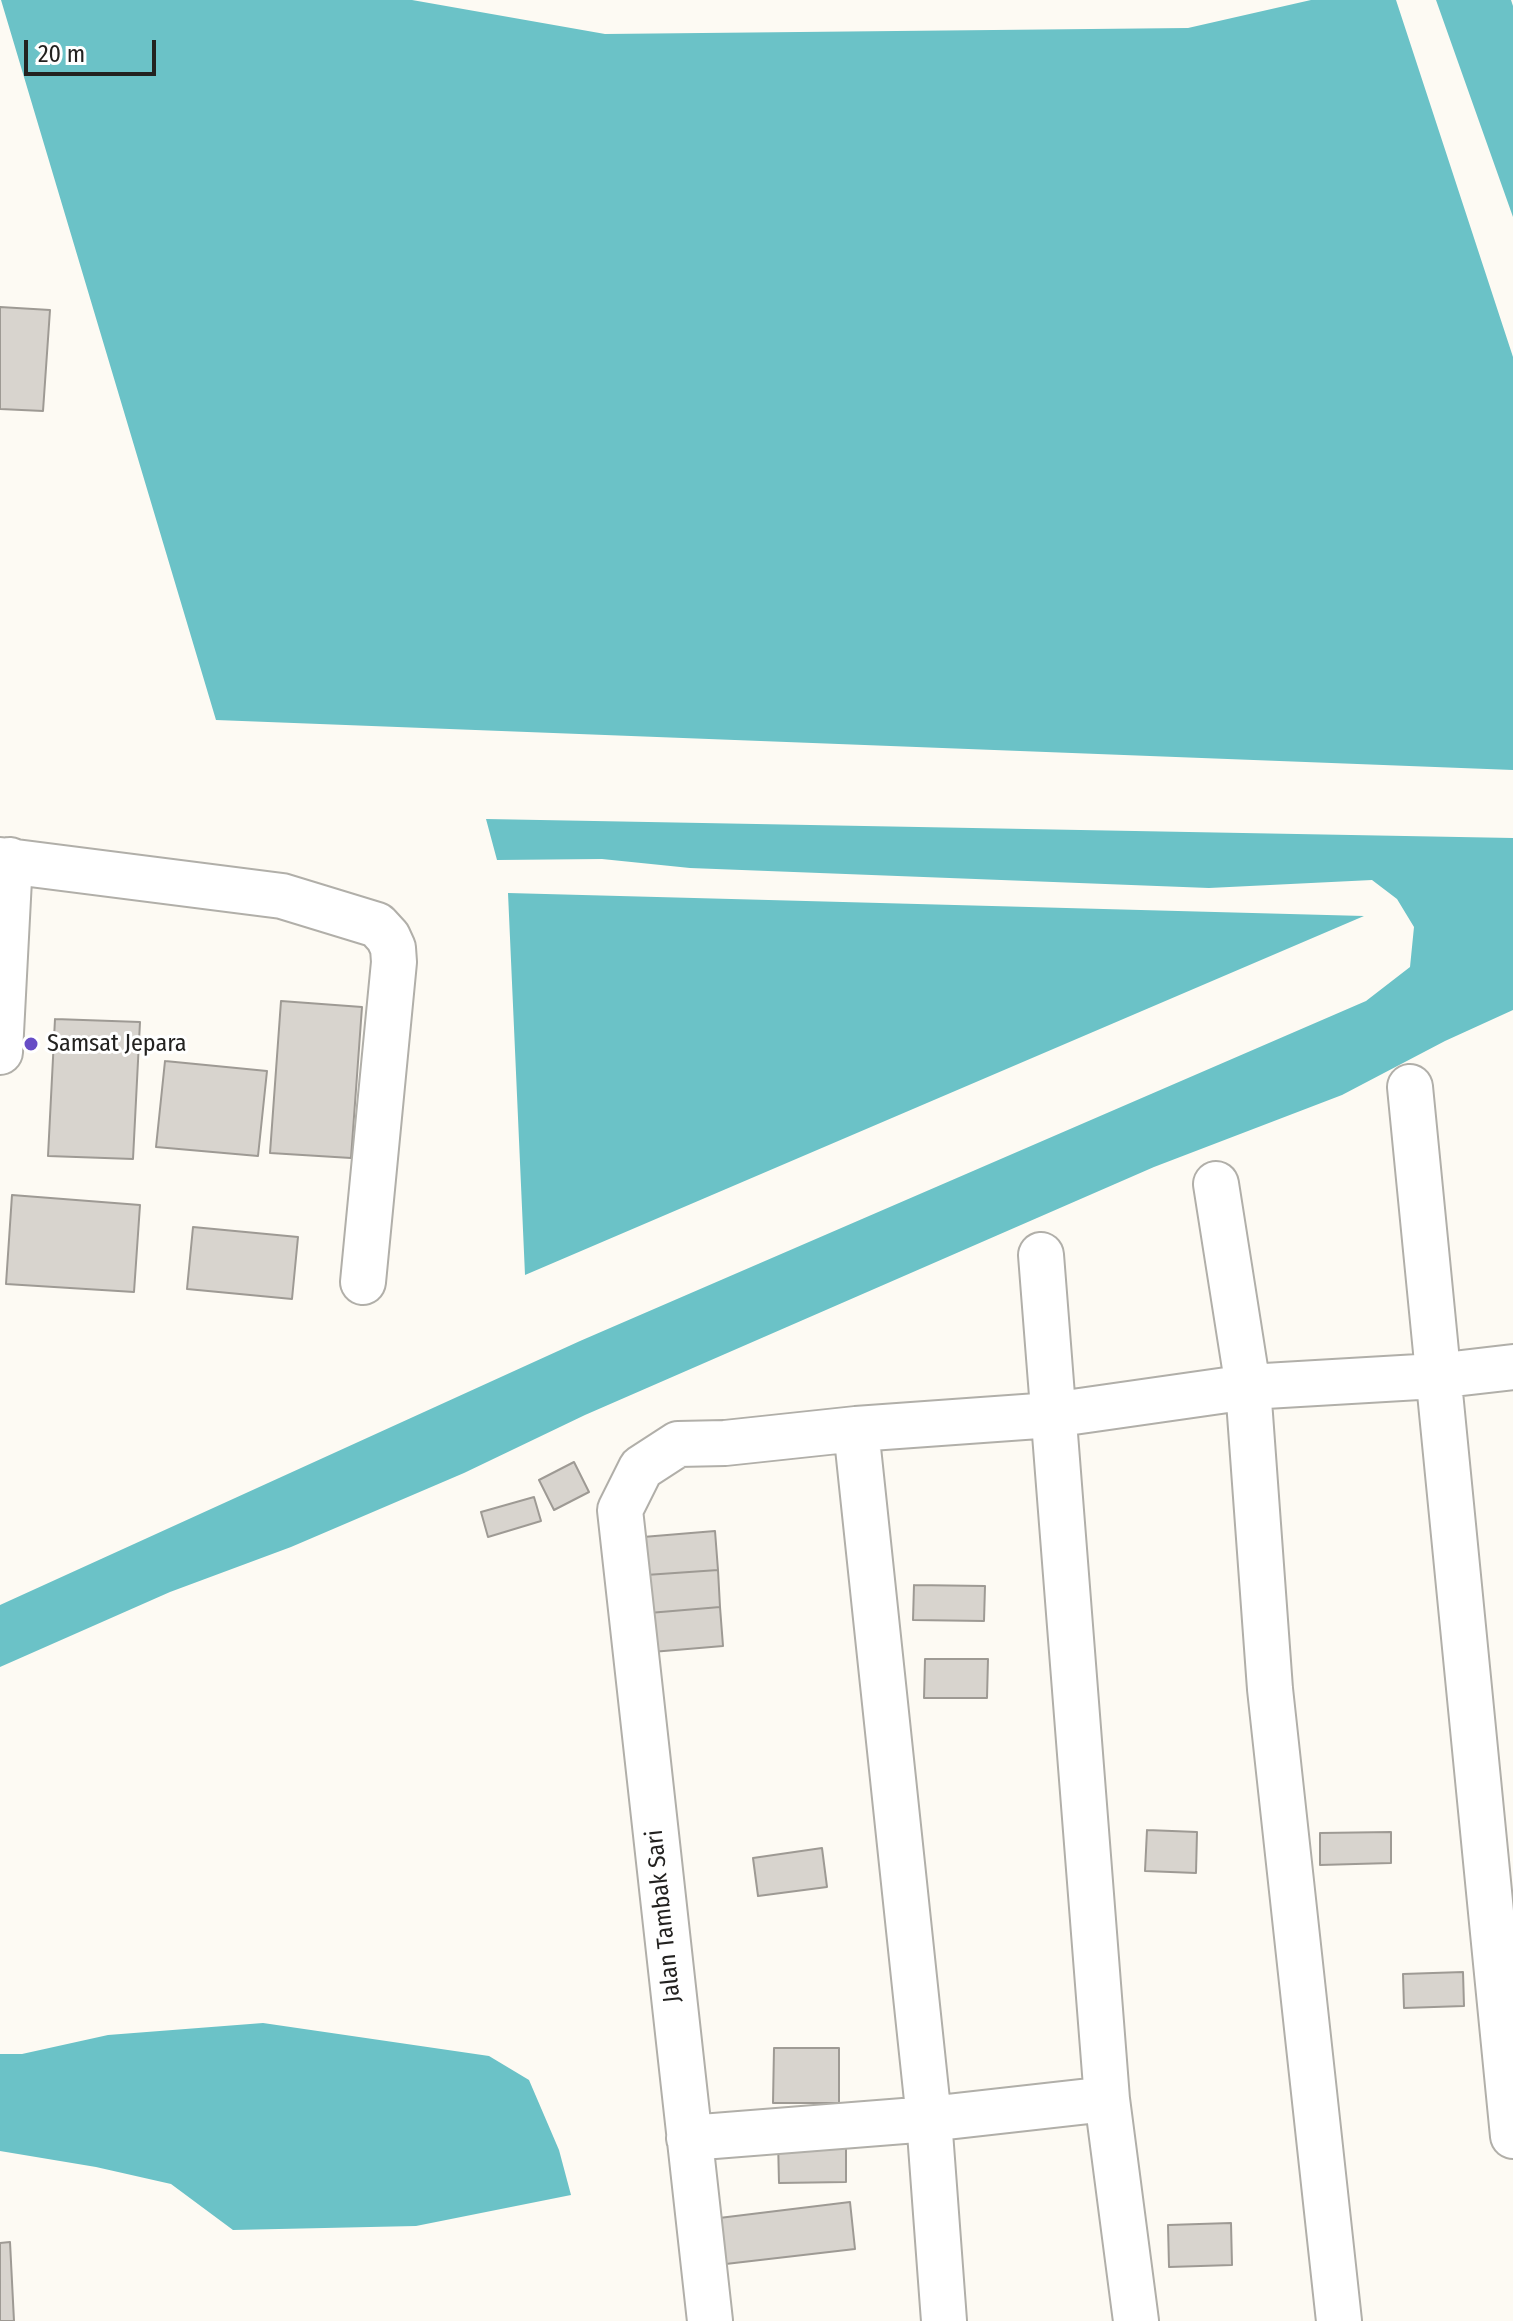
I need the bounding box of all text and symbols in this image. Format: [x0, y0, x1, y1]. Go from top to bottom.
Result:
scale bar [28, 24, 160, 74]
text: 20 m [38, 40, 85, 68]
place label: Samsat Jepara [47, 1030, 187, 1058]
marker: Samsat Jepara [22, 1035, 40, 1053]
street label: Jalan Tambak Sari [641, 1828, 687, 2004]

